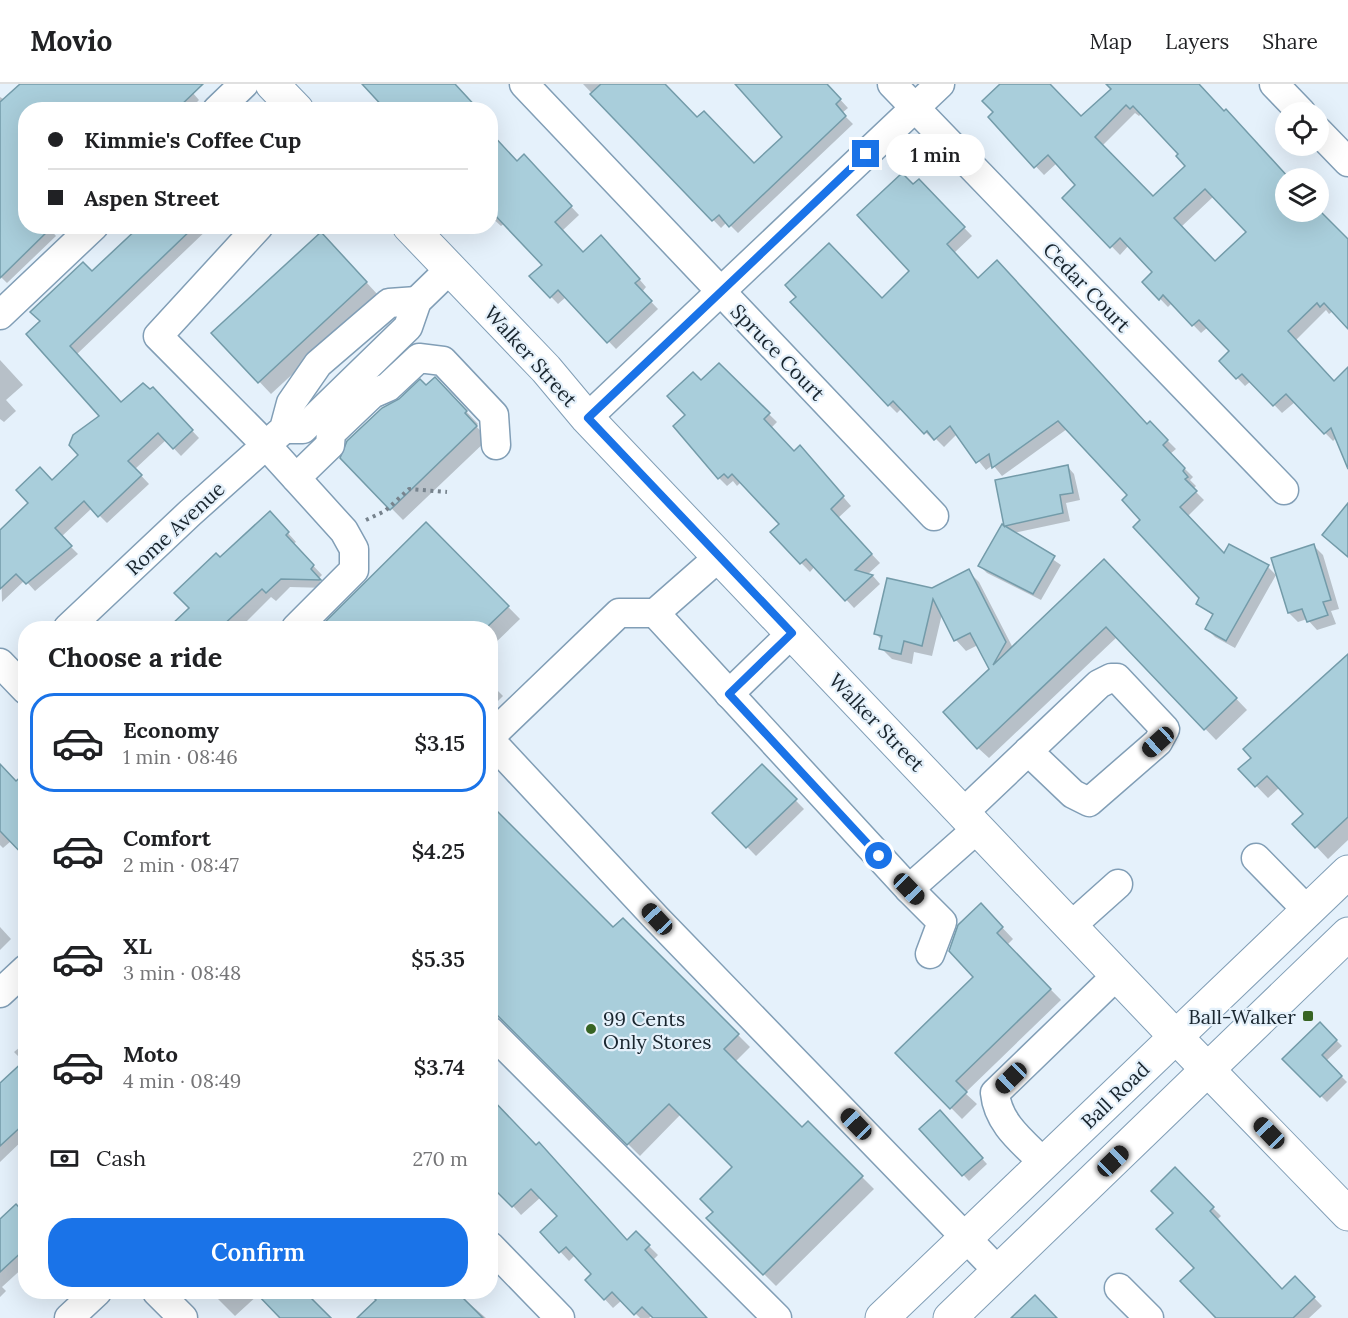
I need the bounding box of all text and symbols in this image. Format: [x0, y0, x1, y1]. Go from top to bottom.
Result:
text: Movio [30, 23, 112, 59]
text: Map [1089, 28, 1132, 55]
text: Layers [1165, 28, 1229, 55]
text: Share [1262, 28, 1318, 55]
map controls [1275, 102, 1329, 222]
button: locate [1275, 102, 1329, 156]
text: Kimmie's Coffee Cup [84, 126, 301, 154]
callout: 1 min [887, 133, 986, 175]
route end [852, 140, 879, 167]
text: 1 min [910, 142, 961, 167]
button: layers [1275, 168, 1329, 222]
text: Aspen Street [84, 184, 219, 212]
street label: Cedar Court [1038, 237, 1136, 337]
street label: Spruce Court [726, 299, 830, 406]
street label: Walker Street [479, 300, 583, 412]
street label: Rome Avenue [120, 476, 230, 580]
text: Choose a ride [48, 640, 222, 674]
street label: Walker Street [824, 668, 930, 777]
icon: car [51, 716, 105, 770]
text: Economy [123, 716, 219, 744]
car [1139, 723, 1177, 761]
text: $3.15 [414, 729, 465, 757]
text: 1 min · 08:46 [123, 744, 238, 769]
icon: car [51, 824, 105, 878]
text: Comfort [123, 824, 211, 852]
text: $4.25 [412, 837, 465, 865]
route start [865, 842, 892, 869]
text: 2 min · 08:47 [123, 852, 239, 877]
car [890, 870, 928, 908]
car [638, 900, 676, 938]
icon: car [51, 932, 105, 986]
text: XL [123, 932, 152, 960]
text: $5.35 [411, 945, 465, 973]
text: 3 min · 08:48 [123, 960, 241, 985]
place label: Ball-Walker [1188, 1004, 1296, 1029]
place label: 99 Cents Only Stores [603, 1006, 712, 1054]
marker: Ball-Walker [1301, 1009, 1315, 1023]
marker: 99 Cents Only Stores [584, 1022, 598, 1036]
icon: car [51, 1040, 105, 1094]
text: Moto [123, 1040, 178, 1068]
text: $3.74 [414, 1053, 465, 1081]
street label: Ball Road [1076, 1056, 1154, 1134]
car [992, 1059, 1030, 1097]
text: 4 min · 08:49 [123, 1068, 241, 1093]
car [837, 1105, 875, 1143]
car [1250, 1114, 1288, 1152]
icon: cash [48, 1142, 81, 1175]
car [1094, 1142, 1132, 1180]
text: Cash [96, 1144, 146, 1172]
text: 270 m [412, 1146, 468, 1171]
button: Confirm [48, 1218, 468, 1287]

